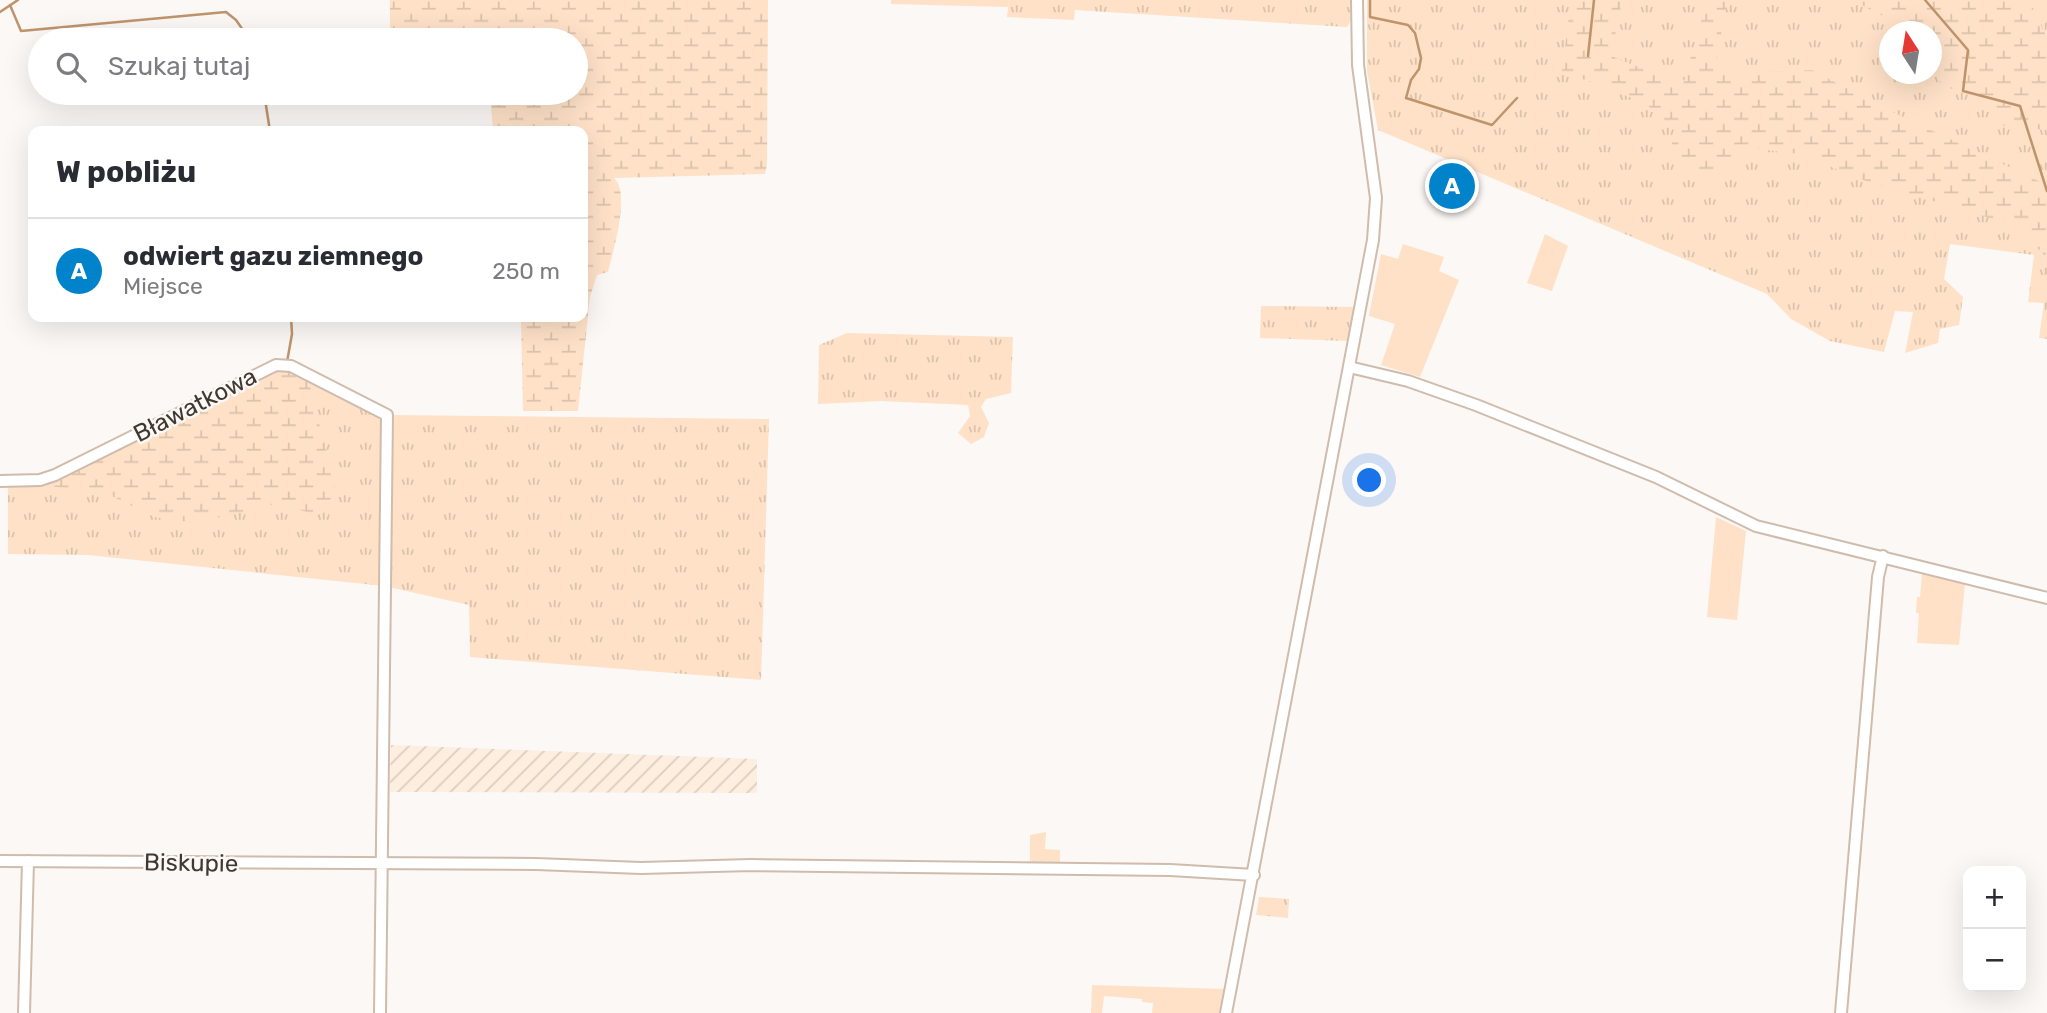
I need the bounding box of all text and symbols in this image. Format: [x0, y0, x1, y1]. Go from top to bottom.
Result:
north arrow [1879, 21, 1942, 84]
search box [28, 28, 588, 105]
icon: search [52, 48, 90, 86]
text: Szukaj tutaj [108, 51, 250, 82]
text: W pobliżu [56, 154, 196, 190]
pin: A [1429, 160, 1475, 212]
text: odwiert gazu ziemnego [123, 241, 423, 272]
text: A [71, 257, 87, 285]
text: 250 m [492, 257, 560, 285]
text: Miejsce [123, 272, 203, 300]
street label: Bławatkowa [129, 362, 261, 448]
your location [1352, 463, 1386, 497]
street label: Biskupie [144, 848, 238, 878]
map controls [1963, 866, 2026, 992]
button: + [1963, 866, 2026, 929]
button: − [1963, 929, 2026, 992]

